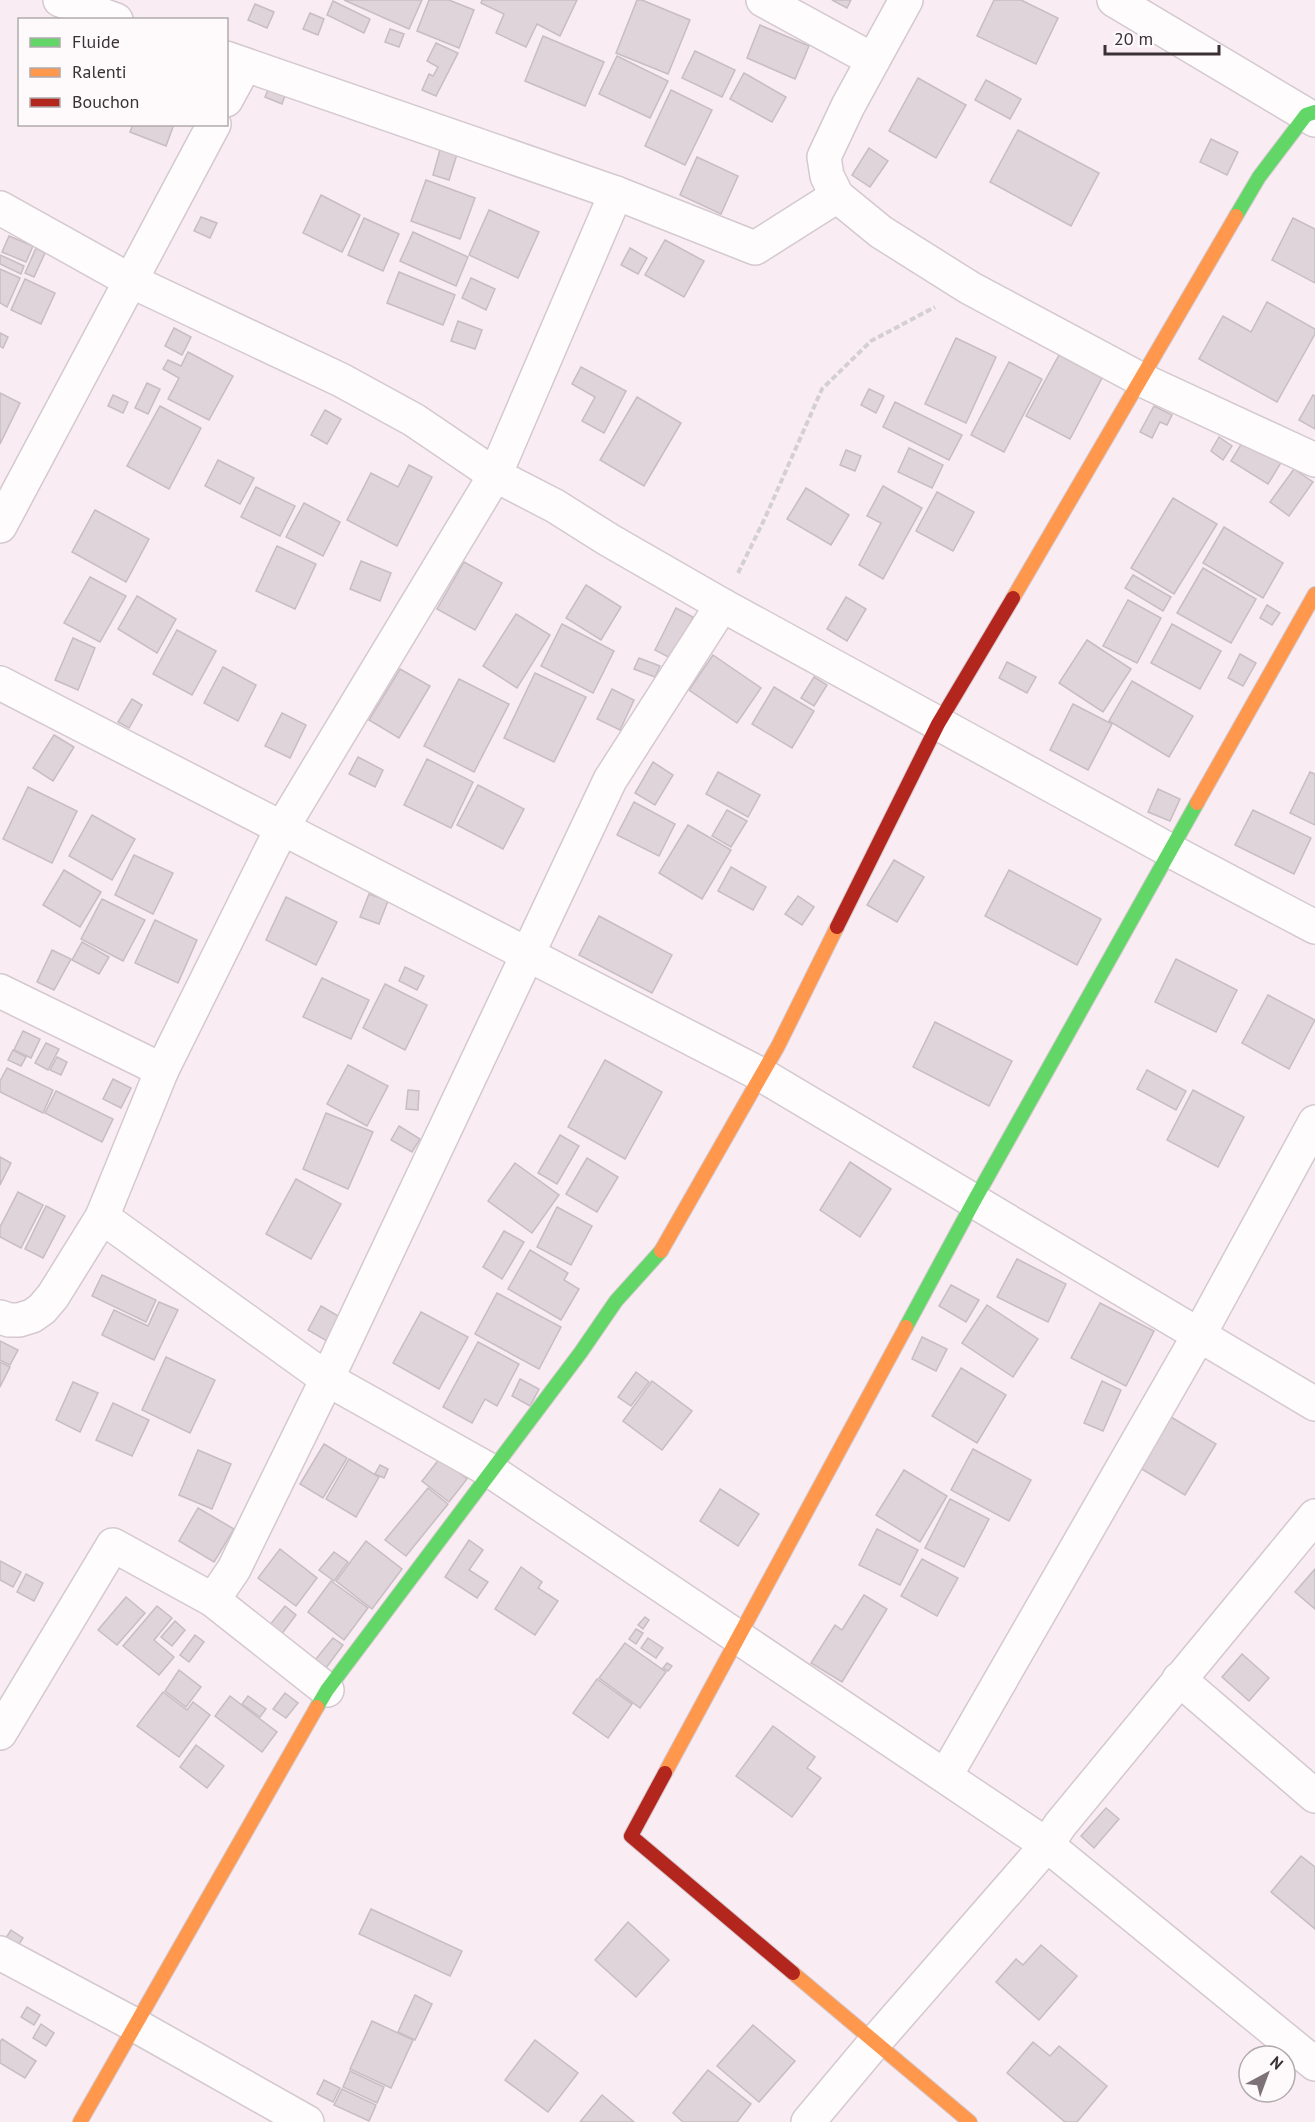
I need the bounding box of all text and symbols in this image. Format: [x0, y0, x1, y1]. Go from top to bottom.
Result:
legend [18, 18, 228, 126]
scale bar [1105, 18, 1219, 56]
text: 20 m [1114, 27, 1153, 50]
text: Fluide [72, 30, 120, 53]
text: Ralenti [72, 60, 127, 83]
text: Bouchon [72, 90, 139, 113]
north arrow [1237, 2044, 1297, 2104]
text: N [1266, 2052, 1287, 2074]

